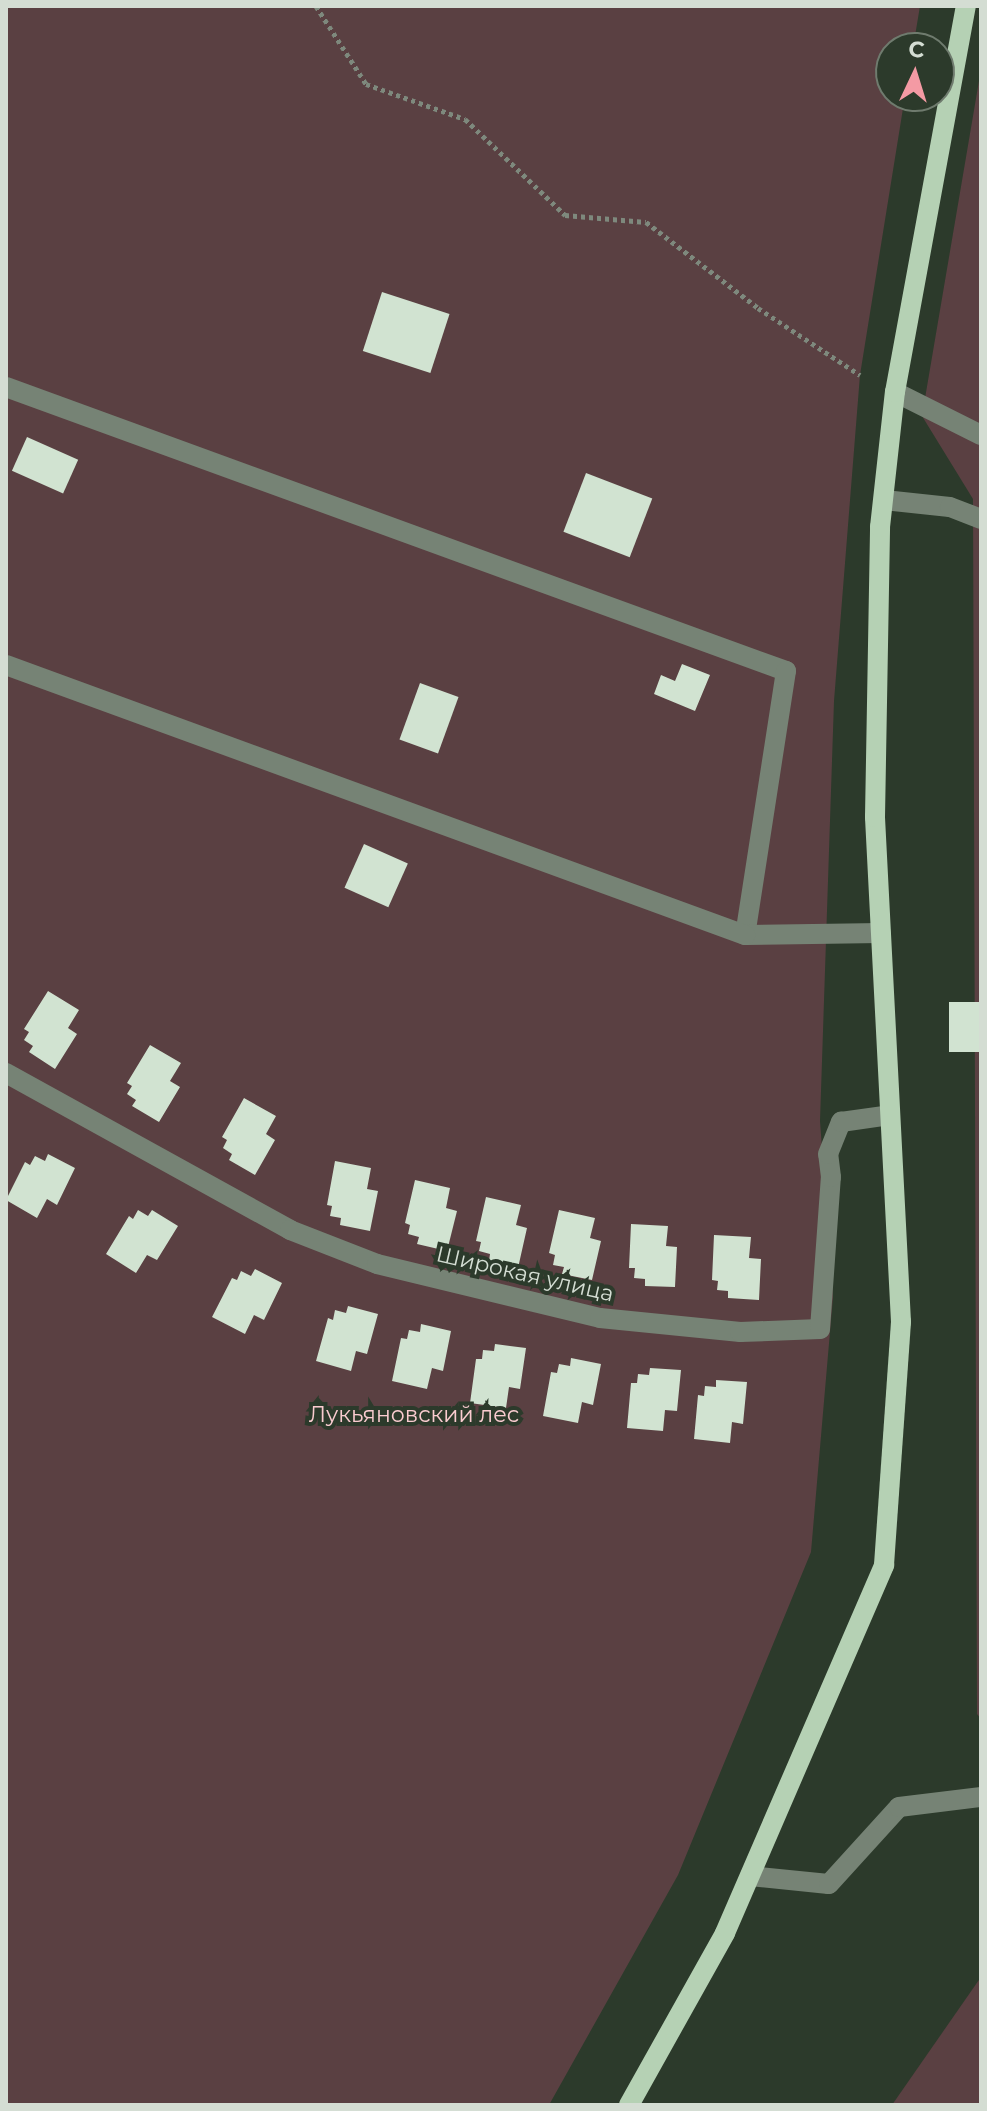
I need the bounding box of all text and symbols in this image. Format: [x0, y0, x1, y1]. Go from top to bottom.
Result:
north arrow [875, 32, 955, 112]
text: С [908, 36, 925, 64]
street label: Широкая улица [434, 1241, 616, 1307]
park label: Лукьяновский лес [309, 1402, 519, 1428]

